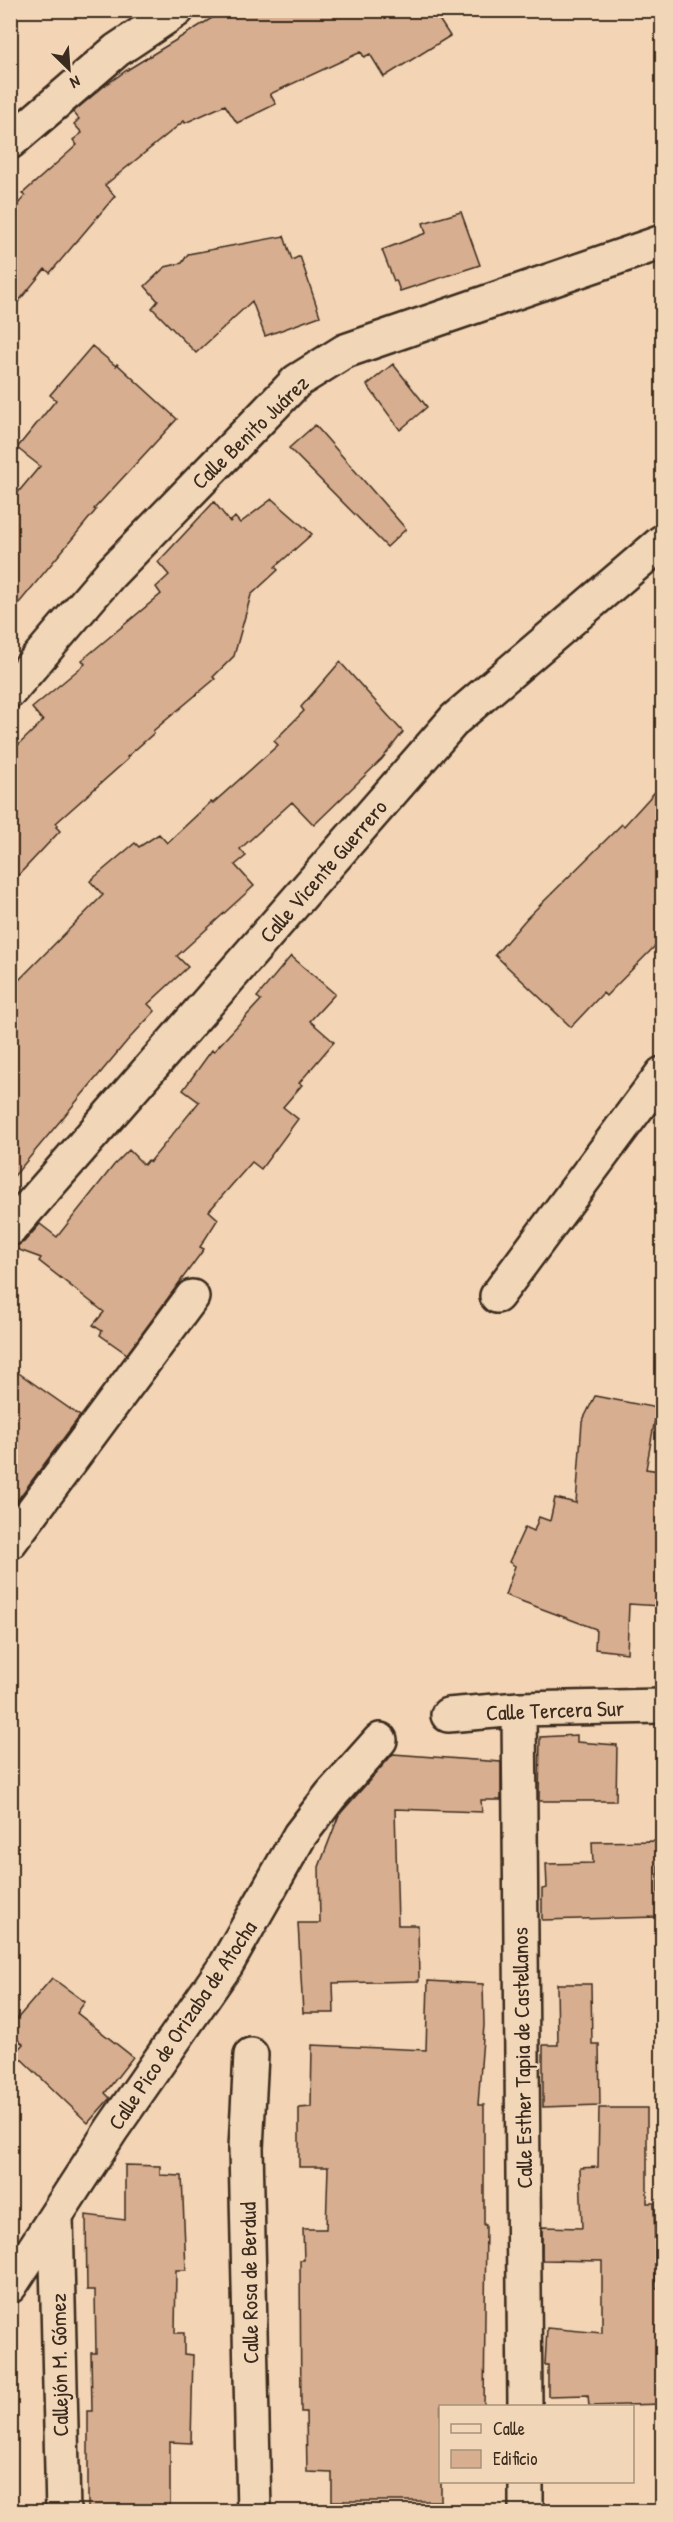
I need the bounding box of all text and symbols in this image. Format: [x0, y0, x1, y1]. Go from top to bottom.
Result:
north arrow [39, 39, 99, 99]
text: N [66, 71, 84, 95]
street label: Calle Benito Juárez [185, 368, 315, 496]
street label: Calle Vicente Guerrero [252, 793, 394, 949]
street label: Calle Tercera Sur [485, 1693, 625, 1727]
street label: Calle Pico de Orizaba de Atocha [101, 1914, 264, 2136]
street label: Calle Esther Tapia de Castellanos [505, 1927, 539, 2189]
street label: Calle Rosa de Berdud [233, 2201, 265, 2364]
street label: Callejón M. Gómez [43, 2293, 75, 2437]
legend [439, 2405, 634, 2483]
text: Calle [493, 2416, 525, 2441]
text: Edificio [493, 2446, 537, 2471]

